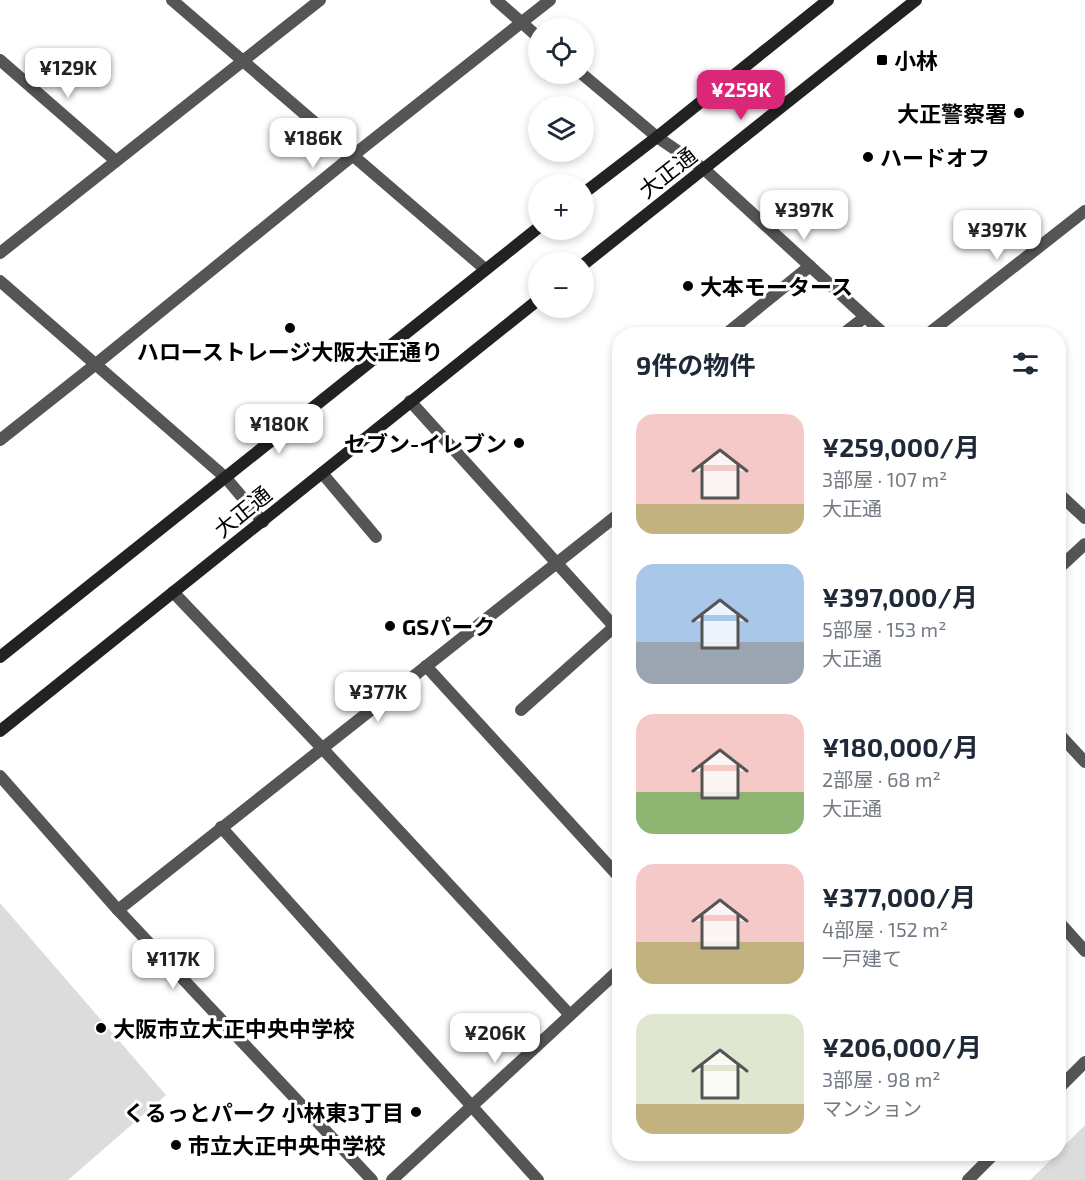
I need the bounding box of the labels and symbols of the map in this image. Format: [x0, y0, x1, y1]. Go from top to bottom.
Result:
place label: 小林 [894, 47, 938, 73]
pin: ¥129K [26, 48, 110, 99]
marker: 小林 [875, 53, 889, 67]
pin: ¥259K [699, 70, 783, 121]
place label: 大正警察署 [897, 100, 1007, 126]
marker: 大正警察署 [1012, 106, 1026, 120]
pin: ¥186K [271, 118, 355, 169]
street label: 大正通 [633, 141, 701, 203]
place label: ハードオフ [880, 144, 990, 170]
marker: ハードオフ [861, 150, 875, 164]
pin: ¥397K [762, 190, 846, 241]
pin: ¥397K [955, 210, 1039, 261]
place label: 大本モータース [700, 273, 853, 299]
marker: 大本モータース [681, 279, 695, 293]
marker: ハローストレージ大阪大正通り [283, 321, 297, 335]
place label: ハローストレージ大阪大正通り [137, 338, 443, 364]
pin: ¥180K [237, 404, 321, 455]
place label: セブン-イレブン [344, 430, 507, 456]
marker: セブン-イレブン [512, 436, 526, 450]
street label: 大正通 [208, 480, 276, 542]
place label: GSパーク [402, 613, 495, 639]
marker: GSパーク [383, 619, 397, 633]
pin: ¥377K [336, 672, 420, 723]
pin: ¥117K [131, 939, 215, 990]
pin: ¥206K [453, 1013, 537, 1064]
place label: 大阪市立大正中央中学校 [113, 1015, 355, 1041]
marker: 大阪市立大正中央中学校 [94, 1021, 108, 1035]
place label: くるっとパーク 小林東3丁目 [123, 1099, 404, 1125]
marker: くるっとパーク 小林東3丁目 [409, 1105, 423, 1119]
place label: 市立大正中央中学校 [188, 1132, 386, 1158]
marker: 市立大正中央中学校 [169, 1138, 183, 1152]

